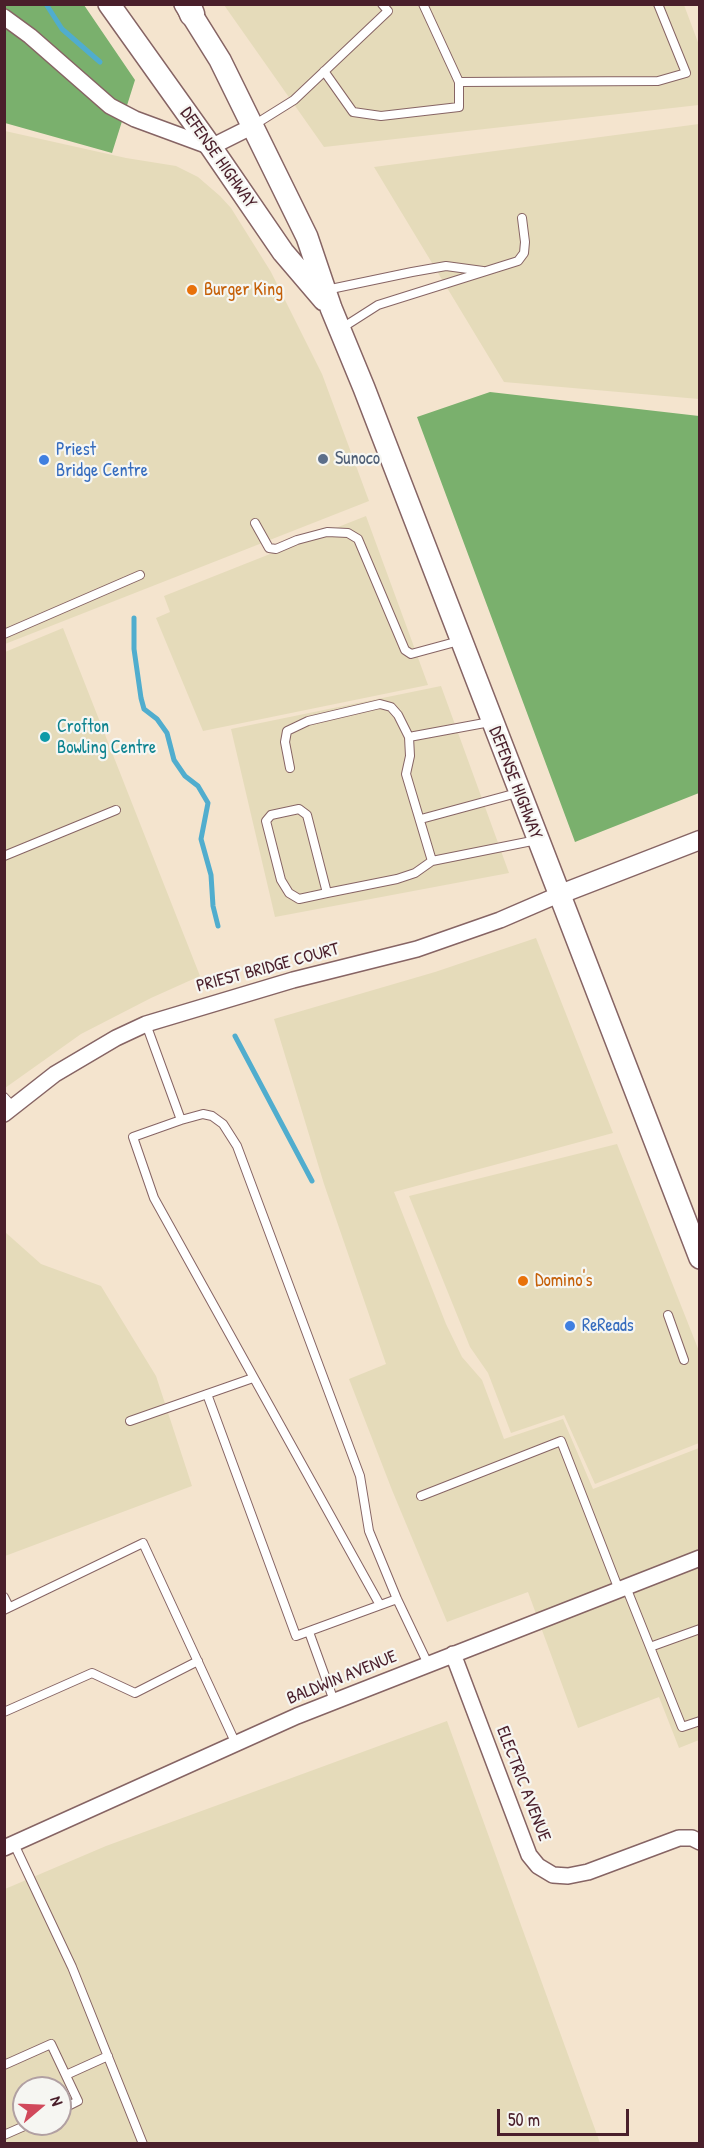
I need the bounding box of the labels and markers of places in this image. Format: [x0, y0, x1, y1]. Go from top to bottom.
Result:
place label: Burger King [204, 279, 283, 301]
marker: Burger King [185, 283, 199, 297]
place label: Priest Bridge Centre [56, 439, 148, 482]
place label: Sunoco [335, 448, 380, 470]
marker: Sunoco [316, 452, 330, 466]
marker: Priest Bridge Centre [37, 453, 51, 467]
place label: Crofton Bowling Centre [57, 716, 156, 758]
marker: Crofton Bowling Centre [38, 730, 52, 744]
place label: Domino's [535, 1270, 592, 1292]
marker: Domino's [516, 1274, 530, 1288]
place label: ReReads [582, 1315, 634, 1337]
marker: ReReads [563, 1319, 577, 1333]

